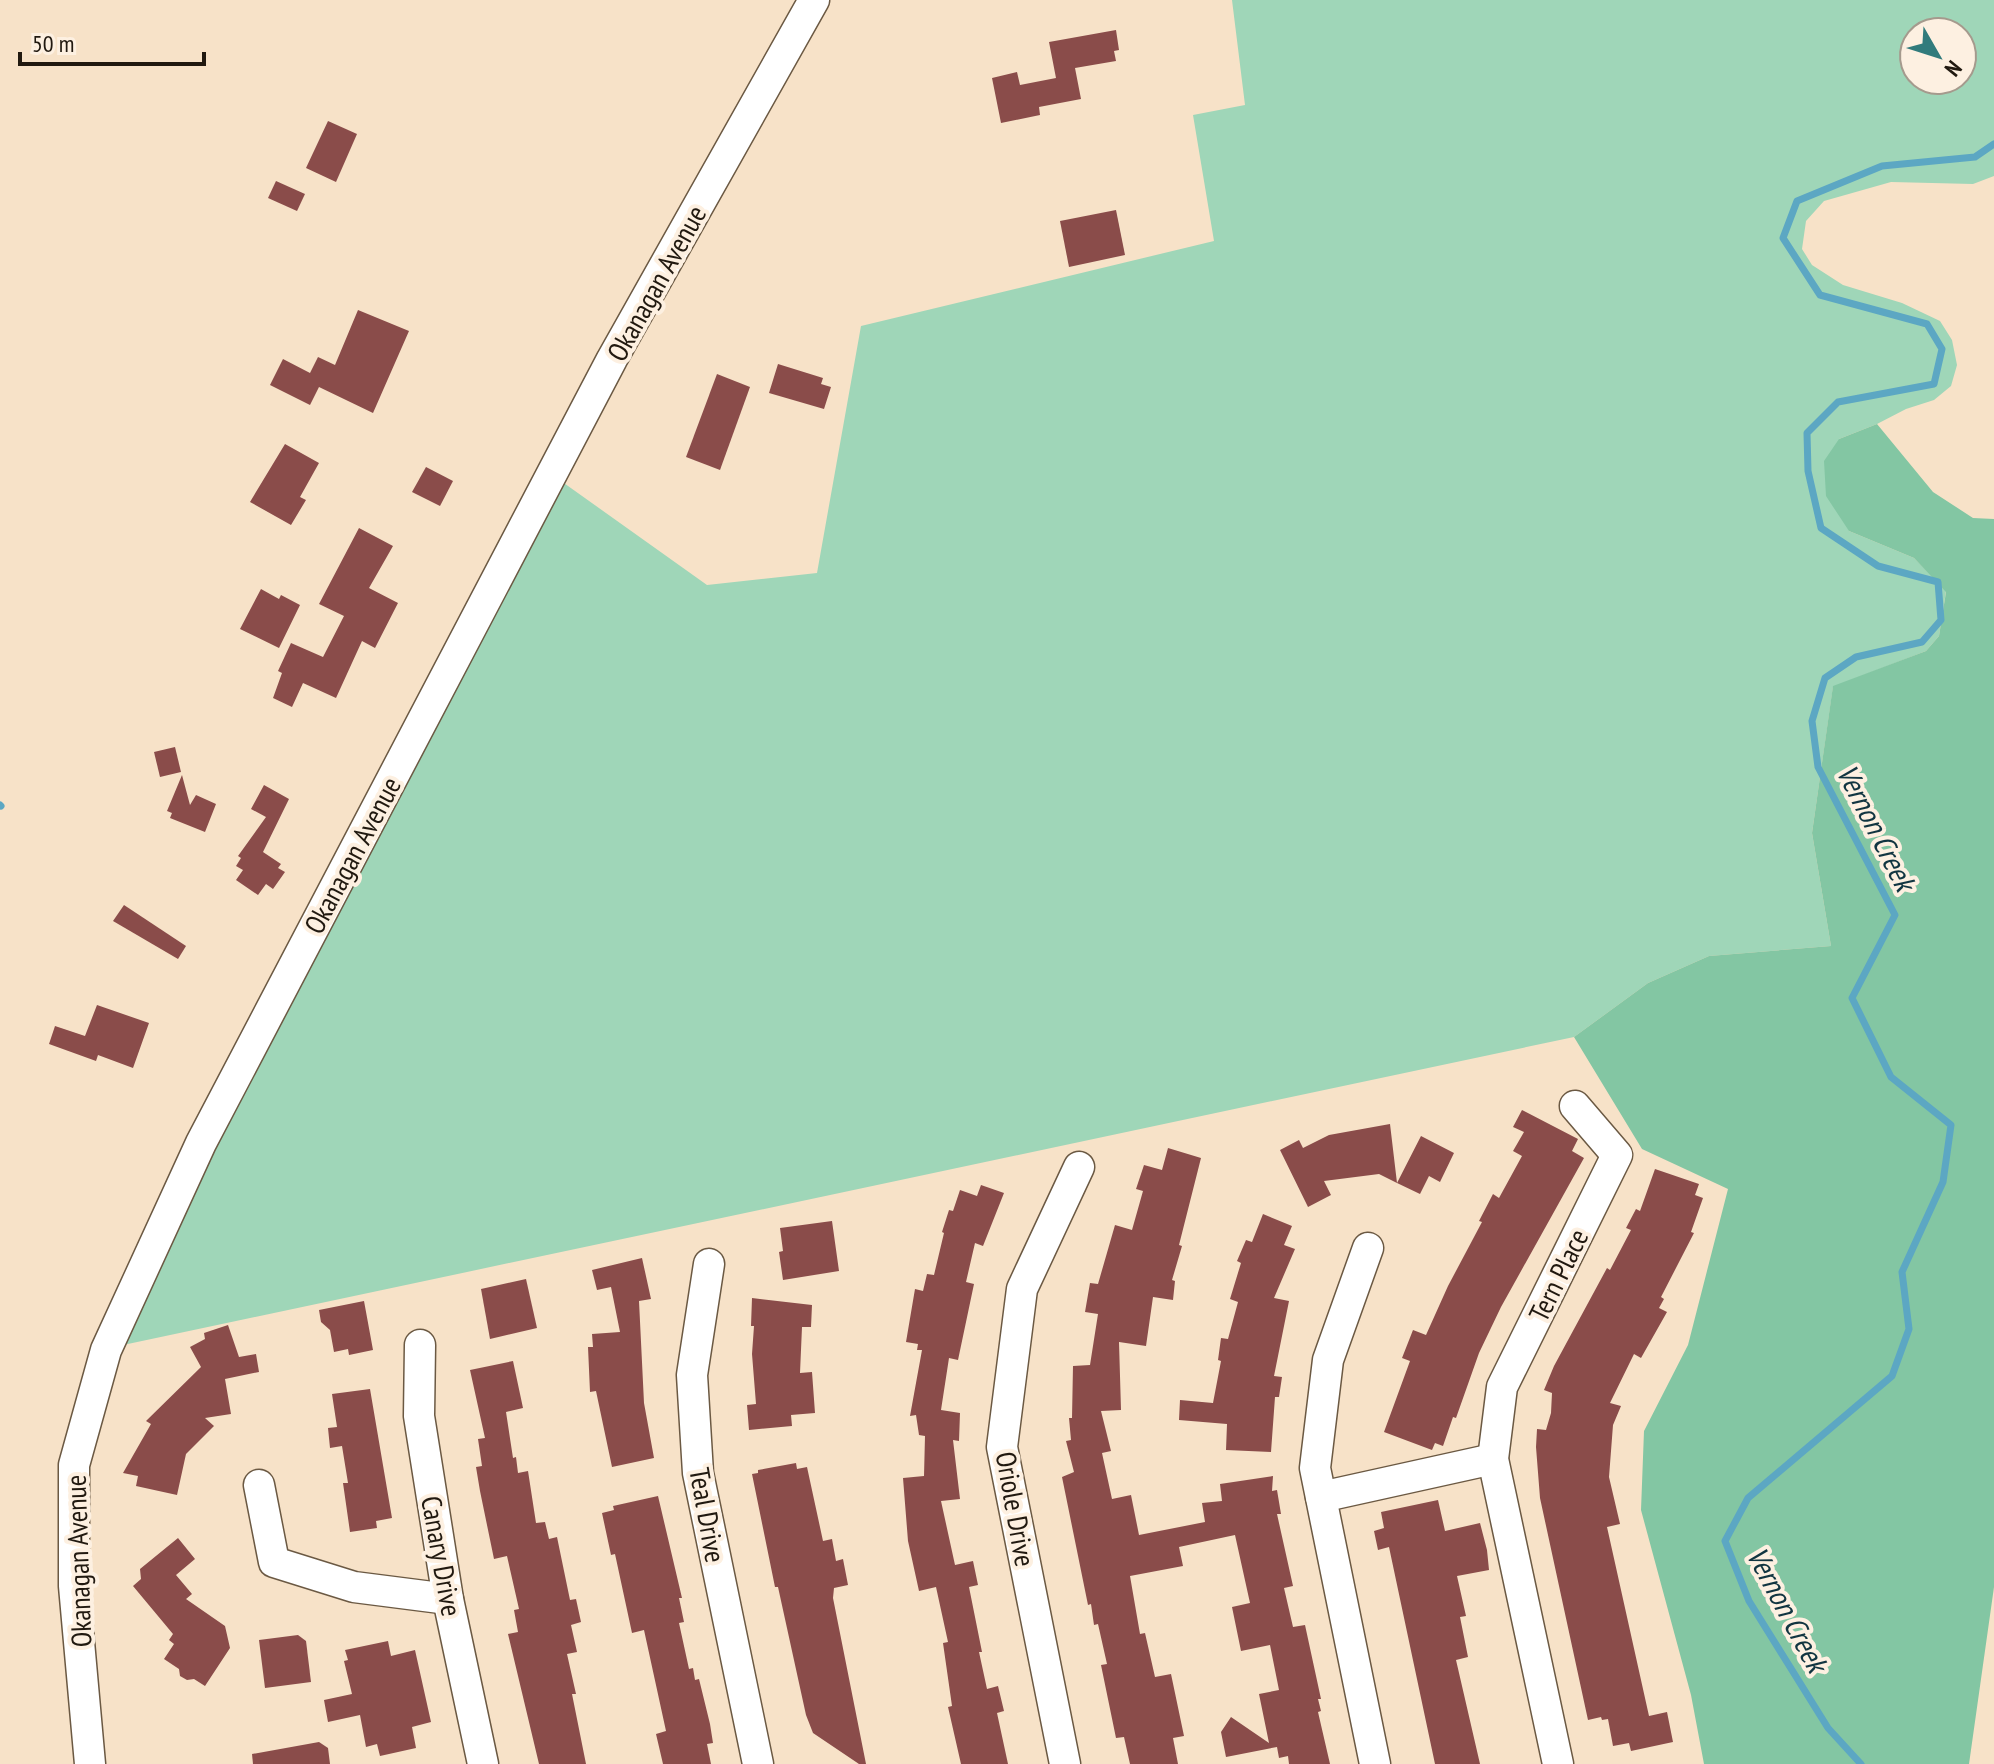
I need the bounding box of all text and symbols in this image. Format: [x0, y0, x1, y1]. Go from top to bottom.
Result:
scale bar [20, 16, 204, 66]
north arrow [1898, 16, 1978, 96]
text: 50 m [32, 28, 74, 59]
text: N [1939, 55, 1968, 82]
street label: Okanagan Avenue [598, 199, 714, 367]
water label: Vernon Creek [1829, 757, 1927, 900]
street label: Okanagan Avenue [295, 770, 409, 940]
street label: Tern Place [1520, 1223, 1596, 1327]
street label: Oriole Drive [988, 1449, 1044, 1569]
street label: Teal Drive [681, 1465, 735, 1565]
street label: Okanagan Avenue [57, 1474, 99, 1648]
street label: Canary Drive [413, 1493, 471, 1619]
water label: Vernon Creek [1739, 1540, 1839, 1681]

